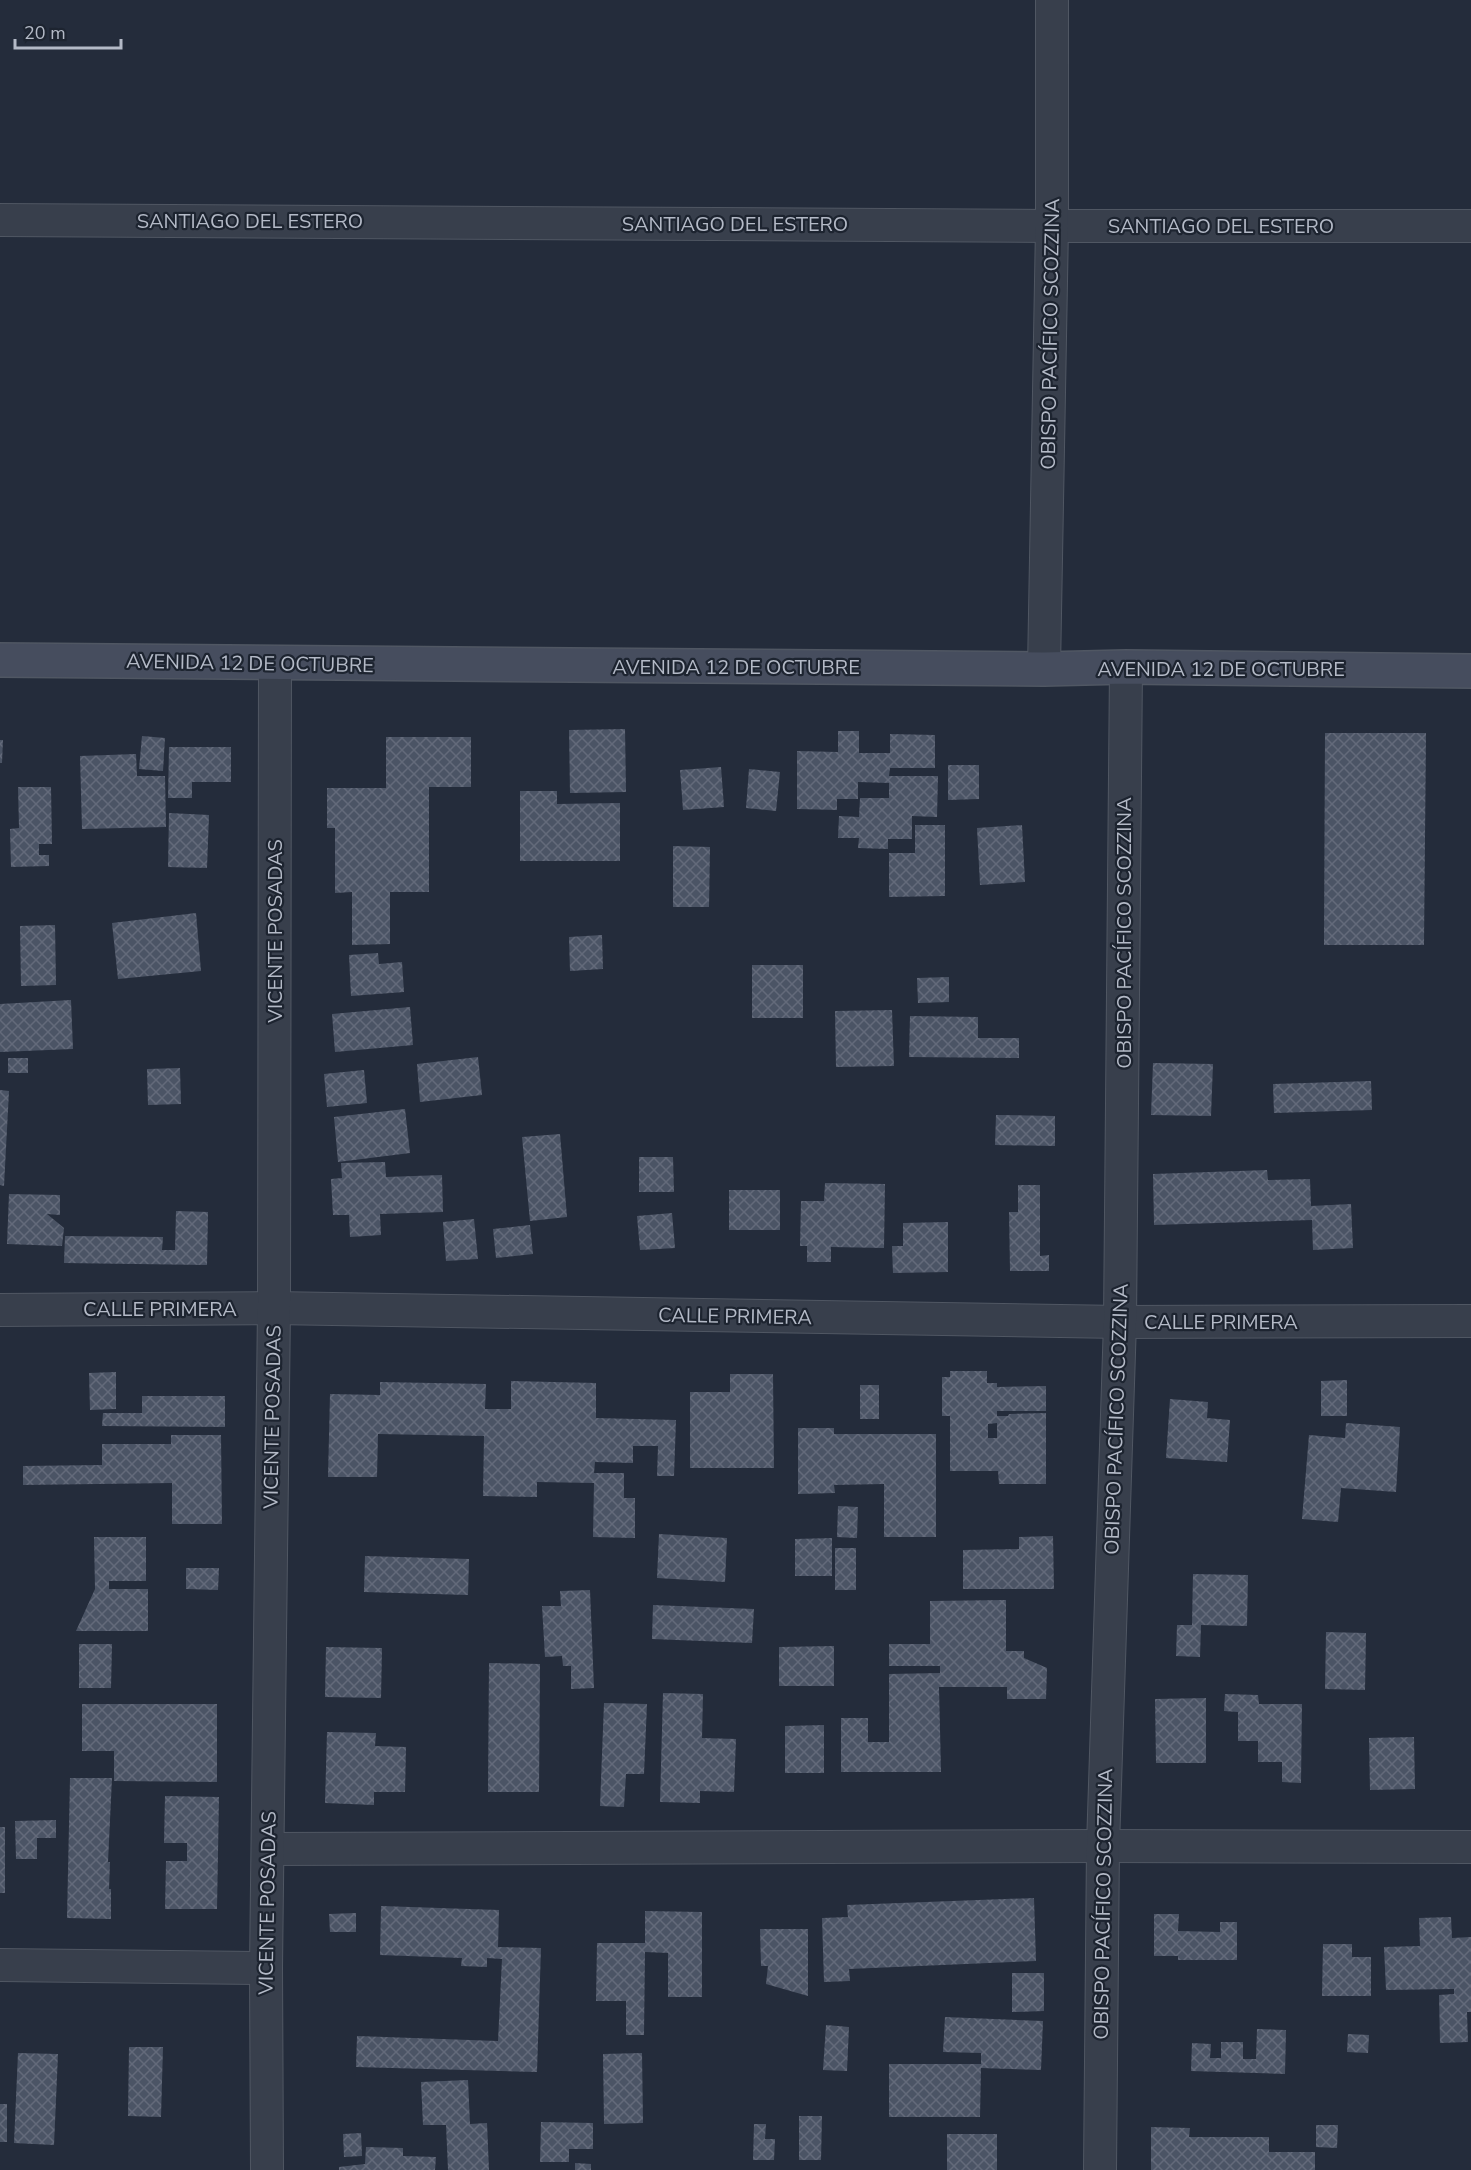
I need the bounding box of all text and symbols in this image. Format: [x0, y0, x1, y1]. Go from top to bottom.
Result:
scale bar [15, 12, 122, 50]
text: 20 m [24, 21, 66, 45]
street label: OBISPO PACÍFICO SCOZZINA [1035, 198, 1066, 470]
street label: SANTIAGO DEL ESTERO [137, 208, 363, 235]
street label: SANTIAGO DEL ESTERO [622, 211, 848, 238]
street label: SANTIAGO DEL ESTERO [1108, 213, 1334, 240]
street label: AVENIDA 12 DE OCTUBRE [126, 648, 374, 679]
street label: AVENIDA 12 DE OCTUBRE [612, 654, 860, 681]
street label: AVENIDA 12 DE OCTUBRE [1097, 656, 1345, 683]
street label: OBISPO PACÍFICO SCOZZINA [1111, 797, 1138, 1069]
street label: VICENTE POSADAS [262, 839, 289, 1024]
street label: OBISPO PACÍFICO SCOZZINA [1098, 1282, 1135, 1555]
street label: CALLE PRIMERA [83, 1296, 237, 1323]
street label: CALLE PRIMERA [658, 1302, 813, 1331]
street label: CALLE PRIMERA [1144, 1309, 1298, 1336]
street label: VICENTE POSADAS [257, 1325, 288, 1510]
street label: OBISPO PACÍFICO SCOZZINA [1088, 1768, 1119, 2040]
street label: VICENTE POSADAS [252, 1811, 283, 1996]

